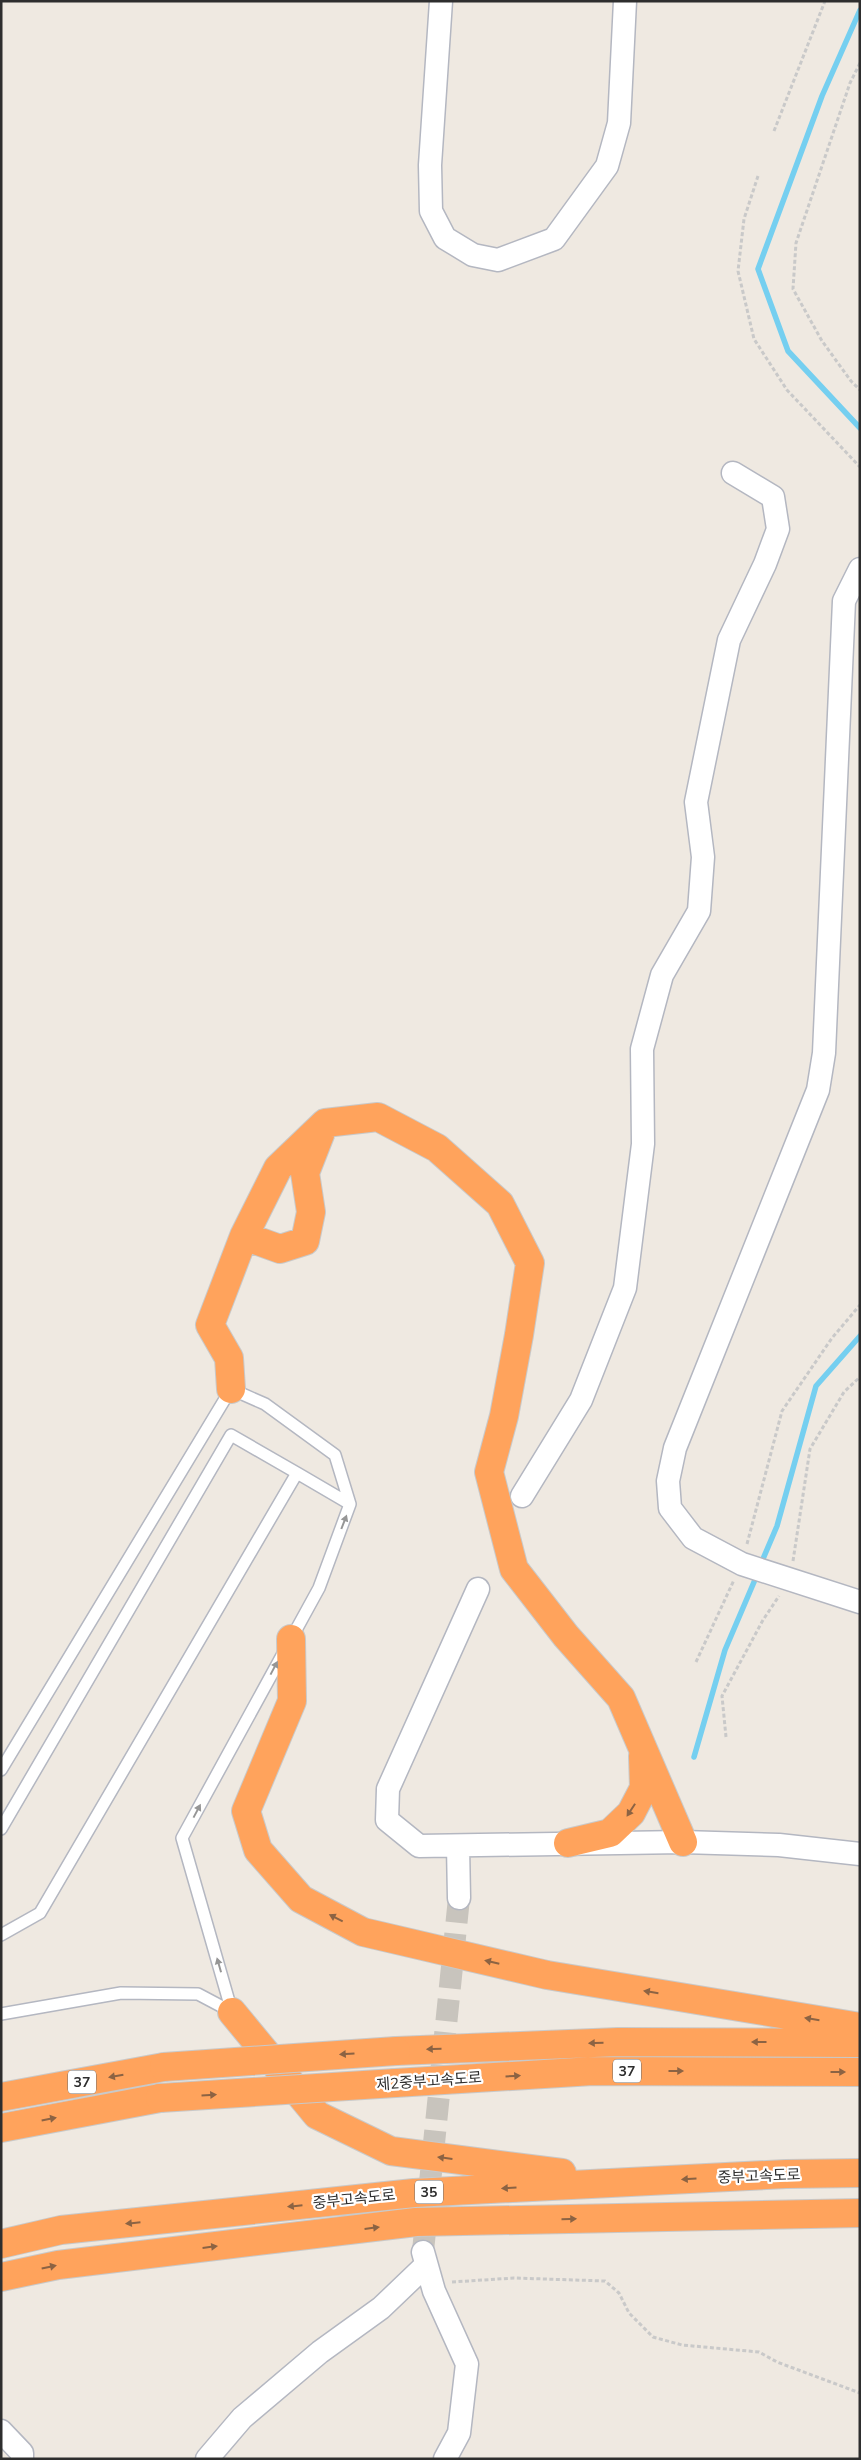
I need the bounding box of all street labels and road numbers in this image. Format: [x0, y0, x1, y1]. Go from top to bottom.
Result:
road number: 37 [613, 2060, 641, 2082]
street label: 제2중부고속도로 [376, 2067, 482, 2095]
road number: 37 [68, 2070, 96, 2094]
street label: 중부고속도로 [717, 2165, 801, 2187]
road number: 35 [415, 2180, 443, 2204]
street label: 중부고속도로 [312, 2185, 396, 2213]

